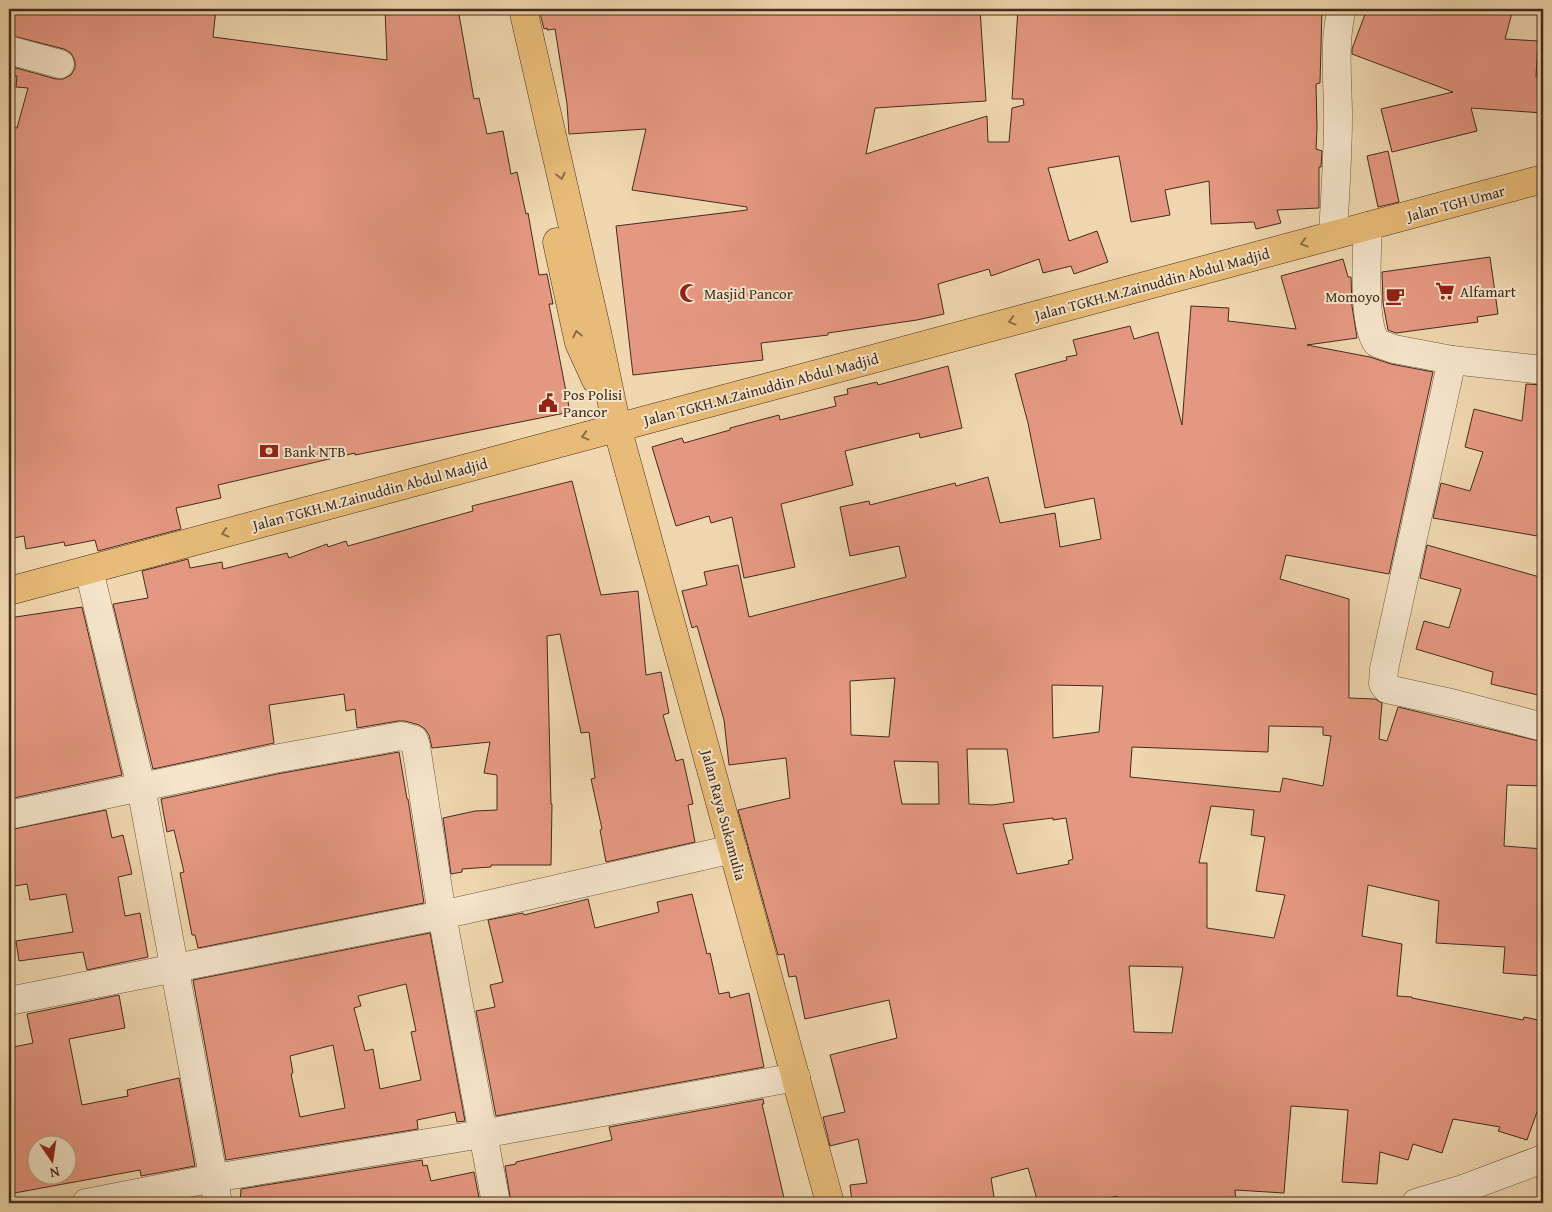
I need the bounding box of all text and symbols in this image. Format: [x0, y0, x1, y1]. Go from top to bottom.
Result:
one-way arrow [556, 171, 566, 180]
street label: Jalan TGH Umar [1403, 180, 1507, 227]
one-way arrow [1300, 237, 1309, 248]
street label: Jalan TGKH.M.Zainuddin Abdul Madjid [1030, 242, 1272, 326]
supermarket icon: Alfamart [1434, 280, 1456, 302]
place label: Alfamart [1460, 281, 1517, 302]
mosque icon: Masjid Pancor [678, 282, 700, 304]
place label: Masjid Pancor [704, 283, 793, 304]
cafe icon: Momoyo [1384, 285, 1406, 307]
place label: Momoyo [1325, 286, 1380, 307]
one-way arrow [1008, 316, 1016, 326]
one-way arrow [572, 330, 583, 339]
street label: Jalan TGKH.M.Zainuddin Abdul Madjid [639, 347, 881, 431]
place label: Pos Polisi Pancor [563, 384, 622, 422]
public building icon: Pos Polisi Pancor [537, 392, 559, 414]
one-way arrow [580, 430, 589, 441]
bank icon: Bank NTB [258, 440, 280, 462]
place label: Bank NTB [284, 441, 346, 462]
street label: Jalan TGKH.M.Zainuddin Abdul Madjid [248, 452, 490, 536]
one-way arrow [220, 527, 229, 538]
street label: Jalan Raya Sukamulia [696, 746, 752, 883]
north arrow [28, 1134, 78, 1184]
text: N [47, 1162, 62, 1184]

